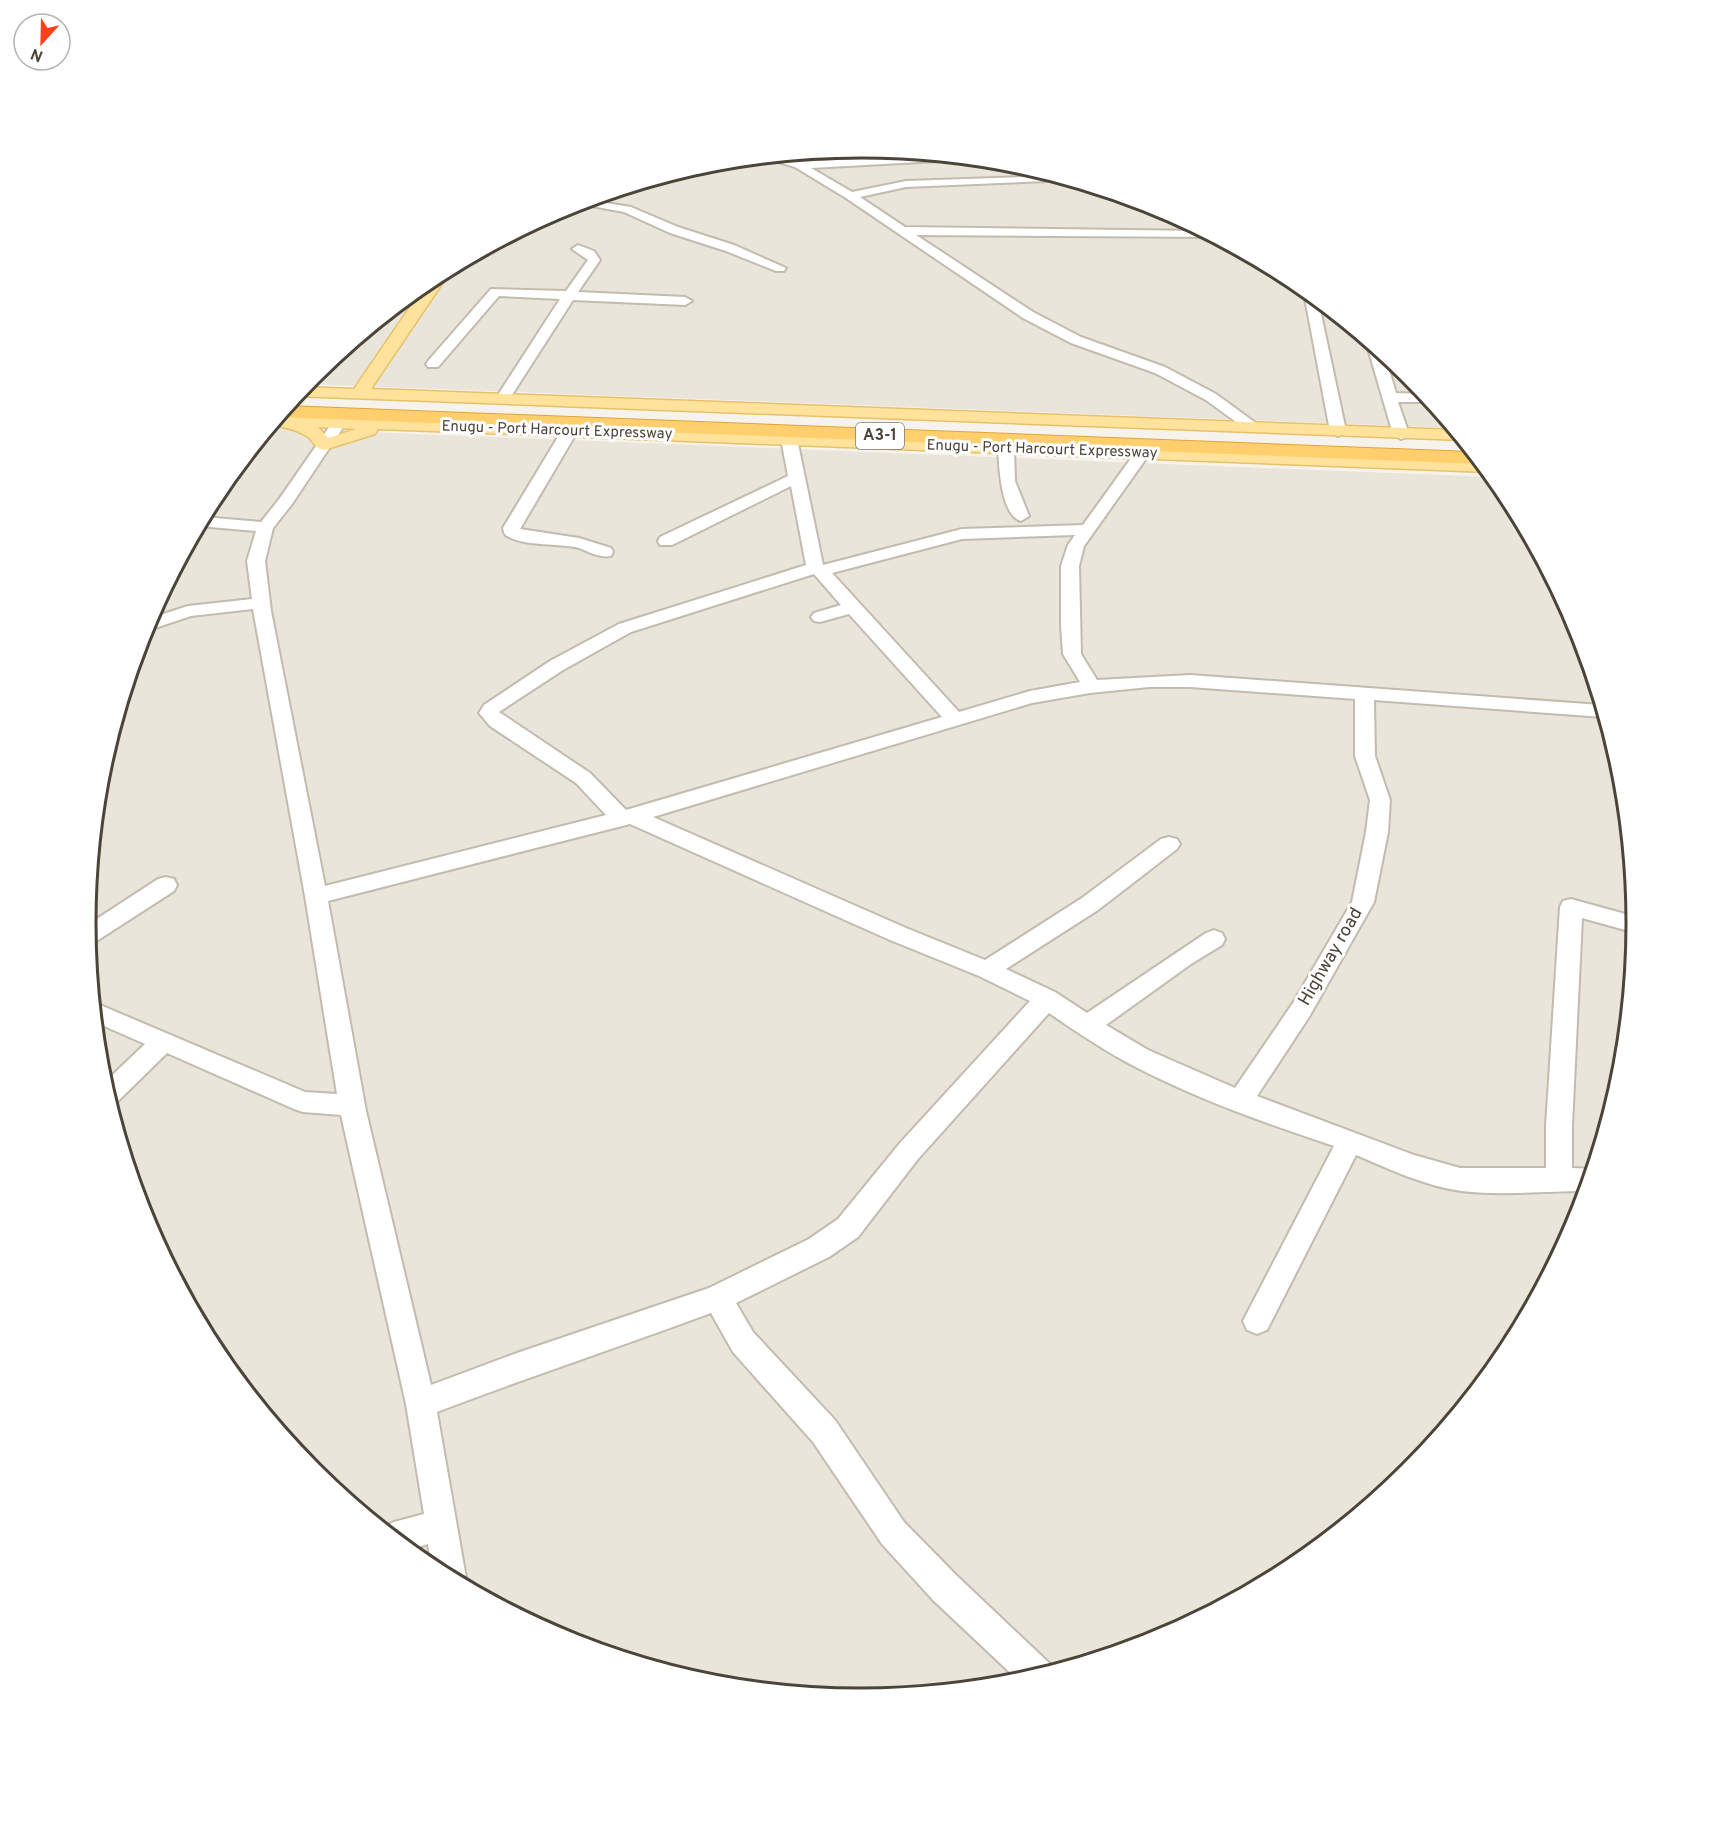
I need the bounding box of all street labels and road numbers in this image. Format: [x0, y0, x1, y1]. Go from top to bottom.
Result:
street label: Enugu - Port Harcourt Expressway [441, 417, 673, 445]
road number: A3-1 [856, 423, 904, 449]
street label: Enugu - Port Harcourt Expressway [926, 436, 1158, 464]
street label: Highway road [1294, 904, 1368, 1010]

